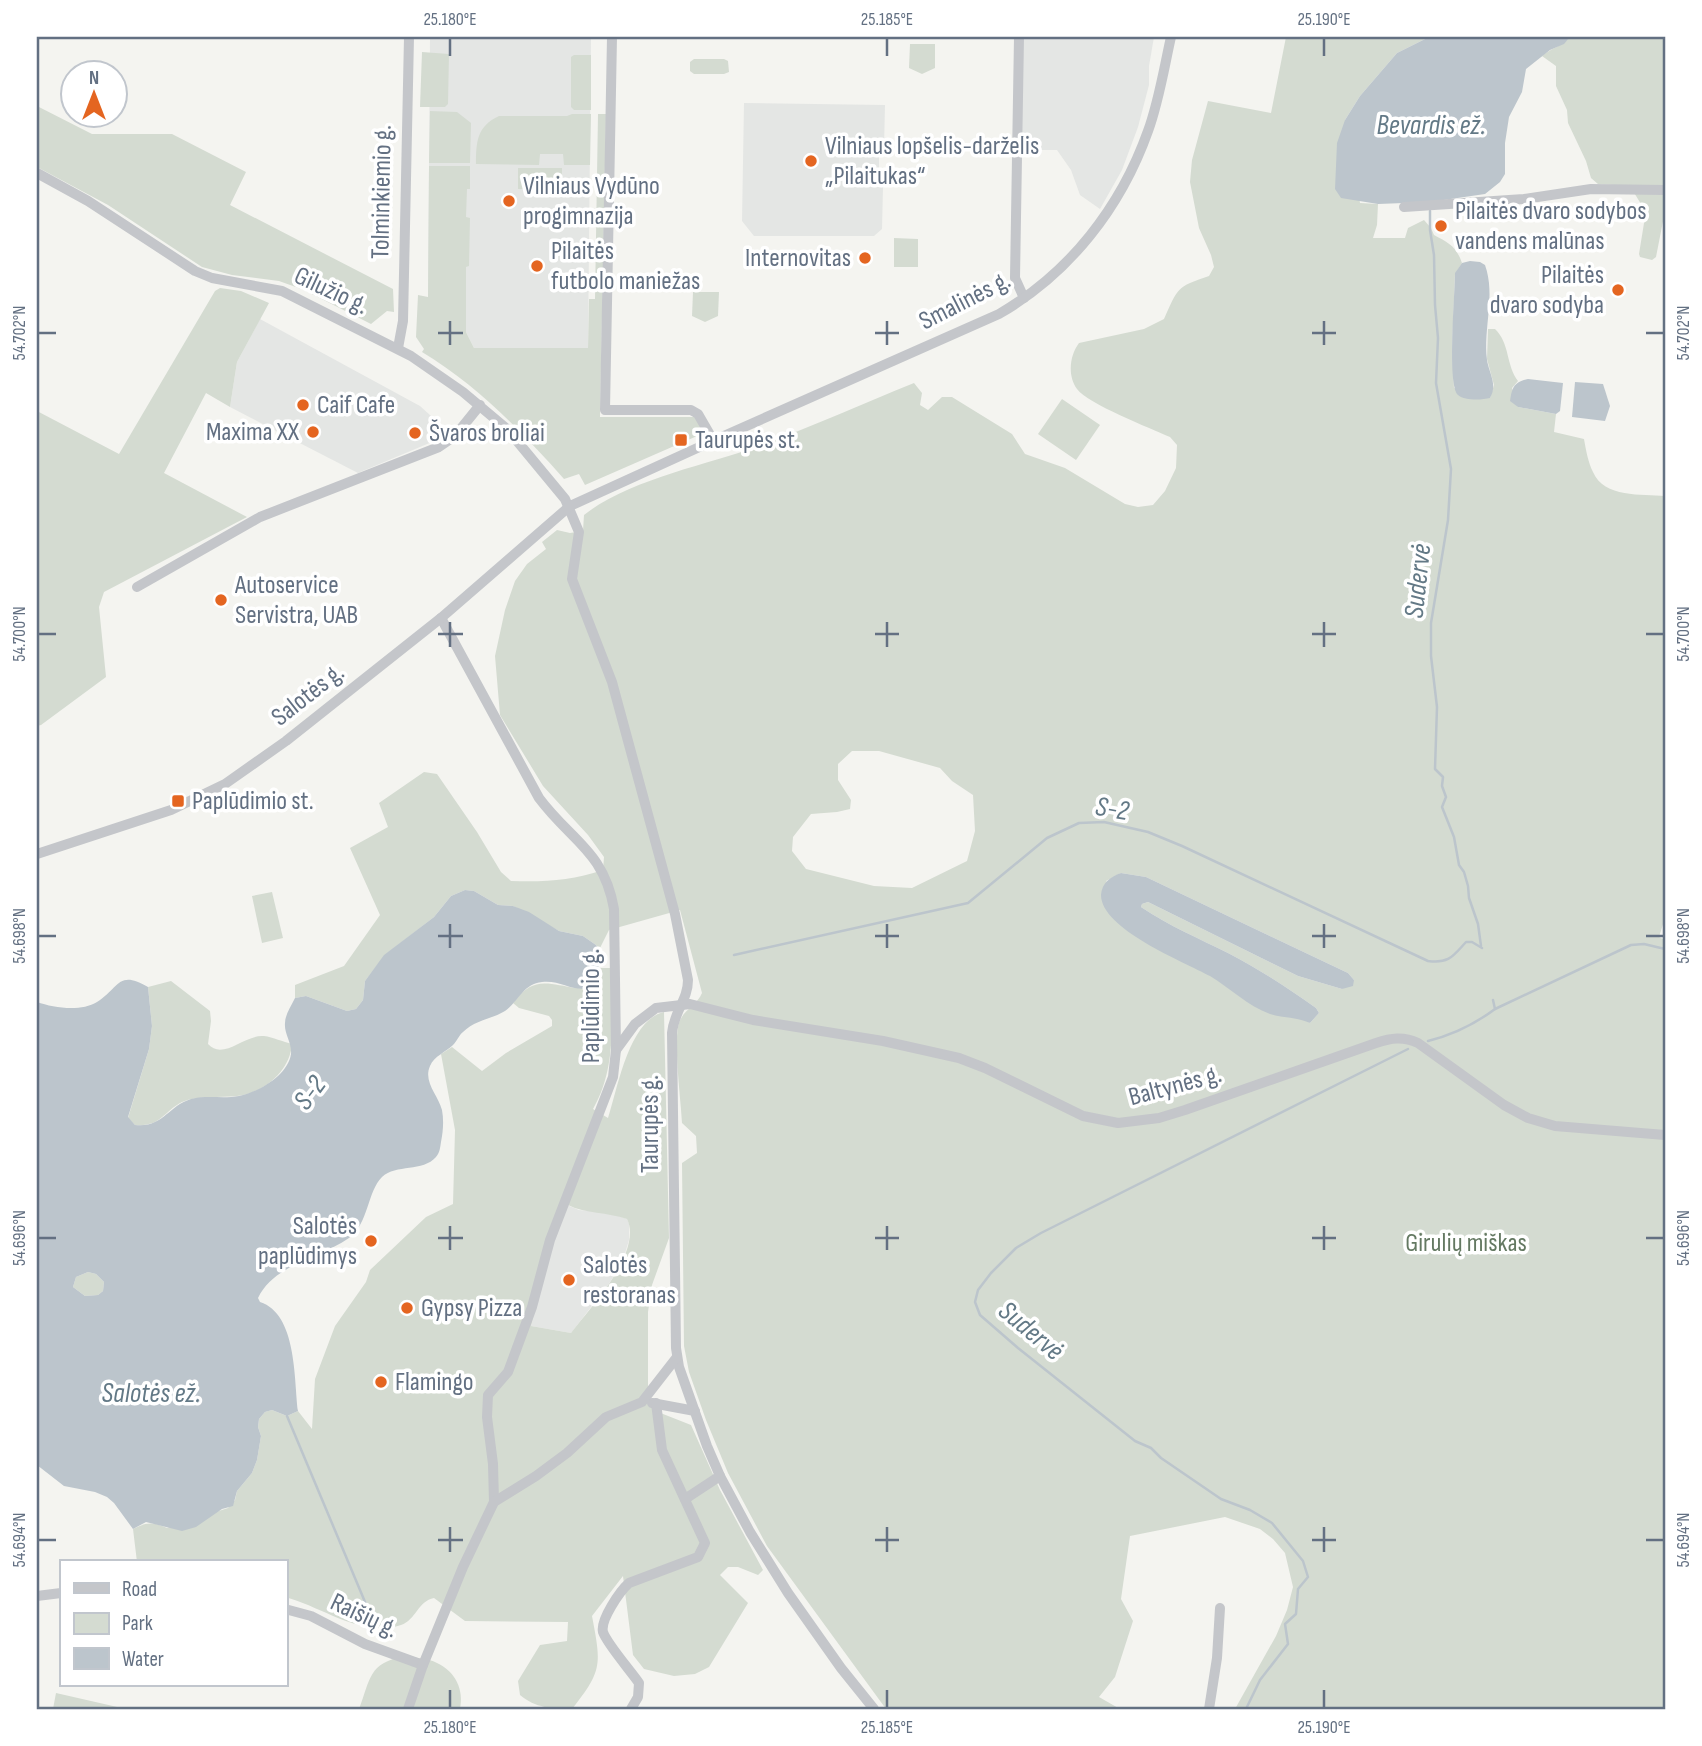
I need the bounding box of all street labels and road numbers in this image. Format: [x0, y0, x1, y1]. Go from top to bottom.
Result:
street label: Tolminkiemio g. [365, 125, 399, 259]
street label: Gilužio g. [289, 260, 373, 322]
street label: Smalinės g. [914, 265, 1016, 337]
street label: Salotės g. [265, 657, 351, 733]
street label: Paplūdimio g. [576, 949, 607, 1063]
street label: Baltynės g. [1125, 1059, 1225, 1113]
street label: Taurupės g. [635, 1075, 666, 1173]
street label: Raišių g. [325, 1587, 403, 1645]

